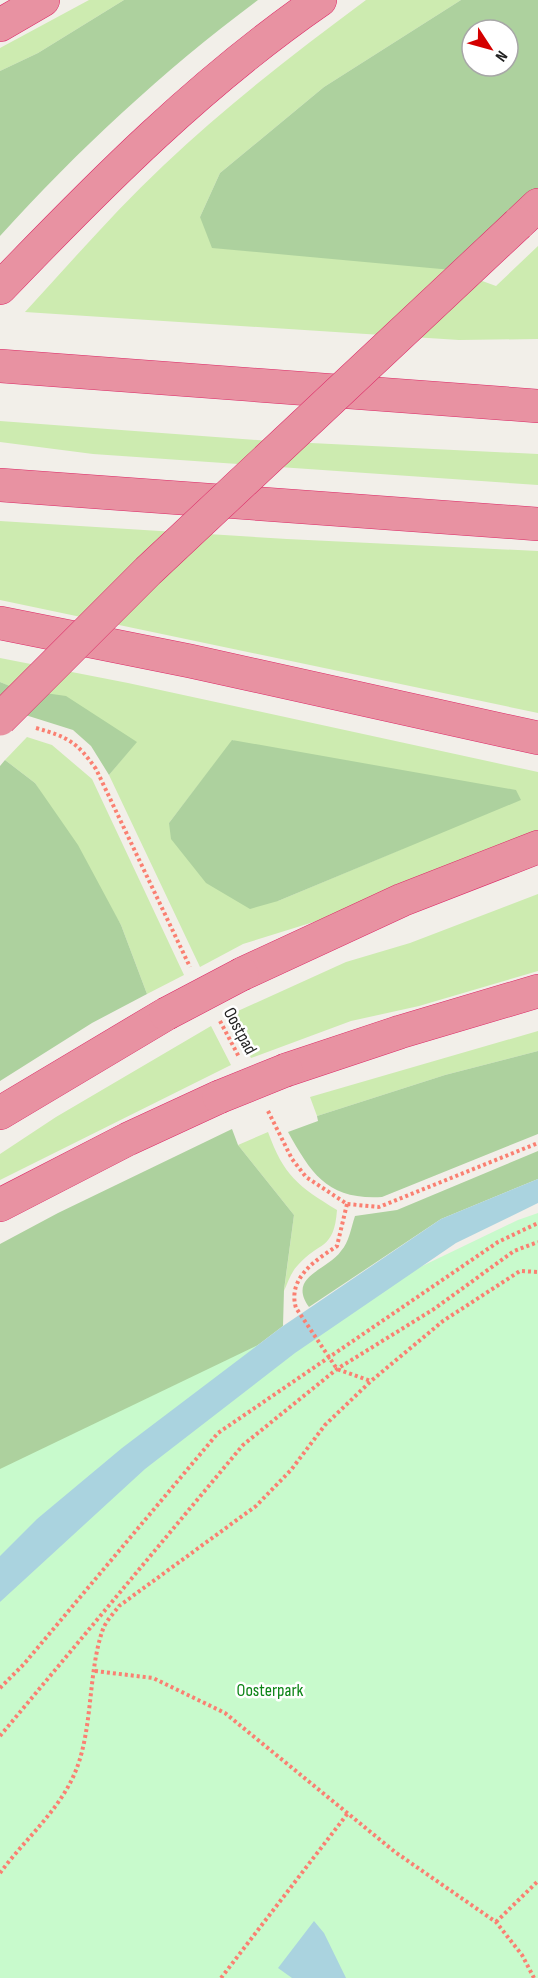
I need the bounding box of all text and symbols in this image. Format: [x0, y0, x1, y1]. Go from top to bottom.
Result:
north arrow [460, 18, 520, 78]
text: N [491, 47, 511, 65]
street label: Oostpad [219, 1004, 261, 1058]
park label: Oosterpark [237, 1680, 304, 1701]

